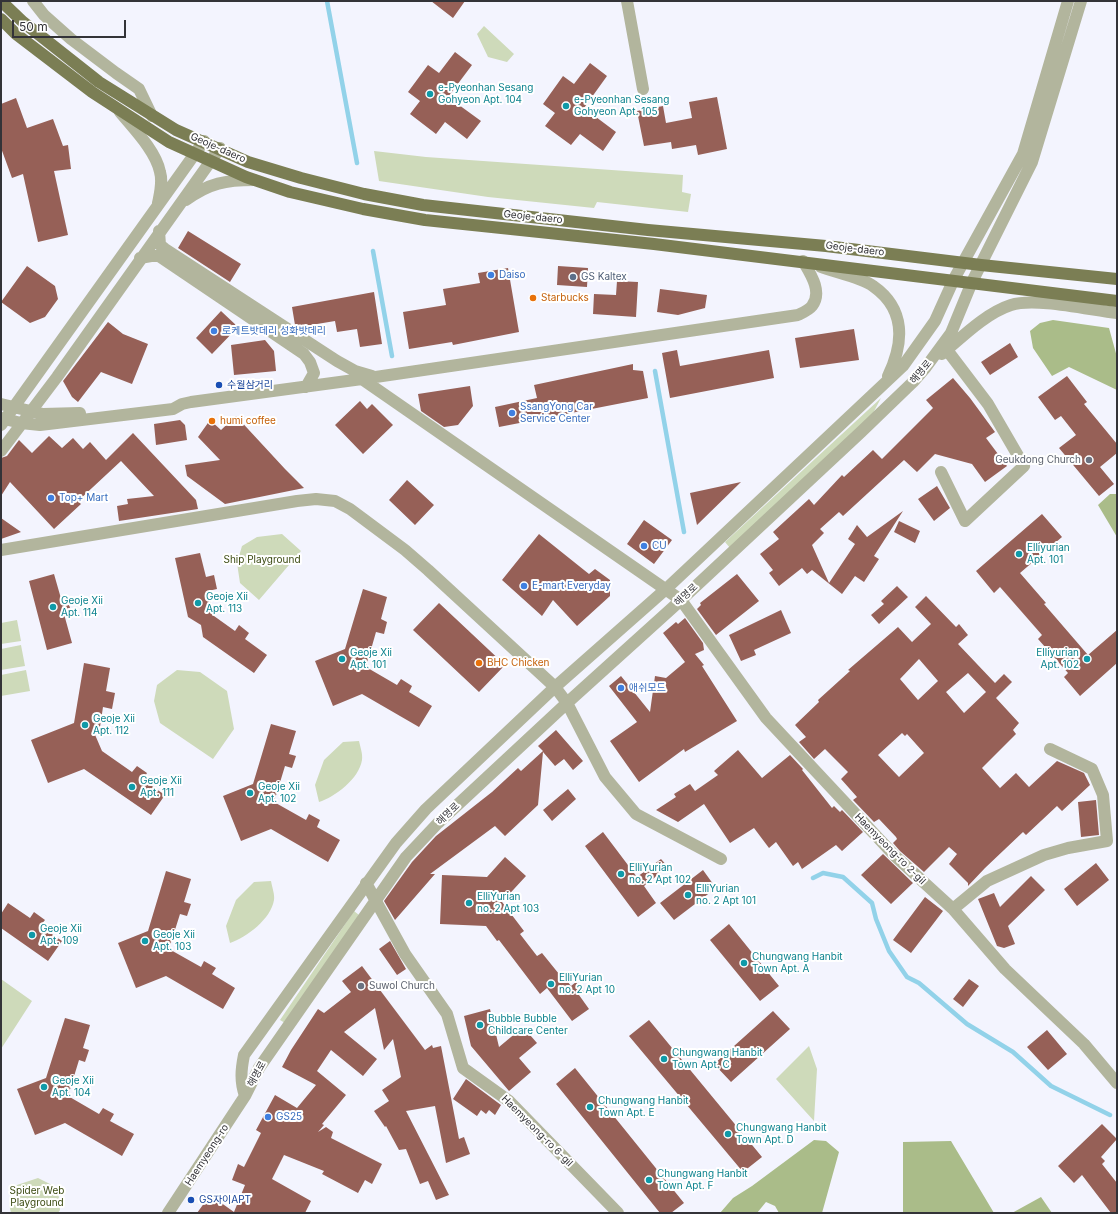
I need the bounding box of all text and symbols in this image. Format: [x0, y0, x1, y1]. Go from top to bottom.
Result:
scale bar [14, 12, 128, 38]
text: 50 m [19, 19, 48, 34]
place label: e-Pyeonhan Sesang Gohyeon Apt. 104 [438, 82, 533, 106]
marker: e-Pyeonhan Sesang Gohyeon Apt. 104 [425, 89, 435, 99]
place label: e-Pyeonhan Sesang Gohyeon Apt. 105 [574, 94, 669, 118]
marker: e-Pyeonhan Sesang Gohyeon Apt. 105 [561, 101, 571, 111]
street label: Geoje-daero [188, 130, 248, 166]
street label: Geoje-daero [503, 208, 563, 226]
street label: Geoje-daero [825, 239, 885, 259]
place label: Daiso [499, 269, 526, 281]
marker: Daiso [486, 270, 496, 280]
place label: GS Kaltex [581, 271, 627, 283]
marker: GS Kaltex [568, 272, 578, 282]
place label: Starbucks [541, 292, 589, 304]
marker: Starbucks [528, 293, 538, 303]
place label: 로케트밧데리 성화밧데리 [222, 325, 326, 337]
marker: 로케트밧데리 성화밧데리 [209, 326, 219, 336]
street label: 해명로 [908, 358, 934, 386]
place label: 수월삼거리 [227, 379, 273, 391]
marker: 수월삼거리 [214, 380, 224, 390]
place label: SsangYong Car Service Center [520, 401, 593, 424]
marker: SsangYong Car Service Center [507, 408, 517, 418]
place label: humi coffee [220, 415, 276, 427]
marker: humi coffee [207, 416, 217, 426]
place label: Geukdong Church [995, 454, 1081, 466]
marker: Geukdong Church [1084, 455, 1094, 465]
place label: Top+ Mart [59, 492, 108, 504]
marker: Top+ Mart [46, 493, 56, 503]
place label: CU [652, 540, 667, 552]
marker: CU [639, 541, 649, 551]
place label: Elliyurian Apt. 101 [1027, 542, 1070, 566]
marker: Elliyurian Apt. 101 [1014, 549, 1024, 559]
park label: Ship Playground [223, 554, 301, 566]
place label: E-mart Everyday [532, 580, 611, 592]
marker: E-mart Everyday [519, 581, 529, 591]
street label: 해명로 [672, 581, 700, 609]
place label: Geoje Xii Apt. 113 [206, 591, 248, 614]
place label: Geoje Xii Apt. 114 [61, 595, 103, 618]
marker: Geoje Xii Apt. 113 [193, 598, 203, 608]
marker: Geoje Xii Apt. 114 [48, 602, 58, 612]
place label: Geoje Xii Apt. 101 [350, 647, 392, 670]
place label: Elliyurian Apt. 102 [1036, 647, 1079, 670]
marker: Geoje Xii Apt. 101 [337, 654, 347, 664]
marker: Elliyurian Apt. 102 [1082, 654, 1092, 664]
place label: BHC Chicken [487, 657, 549, 669]
marker: BHC Chicken [474, 658, 484, 668]
place label: 애쉬모드 [629, 682, 666, 694]
marker: 애쉬모드 [616, 683, 626, 693]
place label: Geoje Xii Apt. 112 [93, 713, 135, 736]
marker: Geoje Xii Apt. 112 [80, 720, 90, 730]
place label: Geoje Xii Apt. 111 [140, 775, 182, 798]
place label: Geoje Xii Apt. 102 [258, 781, 300, 804]
marker: Geoje Xii Apt. 111 [127, 782, 137, 792]
marker: Geoje Xii Apt. 102 [245, 788, 255, 798]
street label: 해명로 [434, 800, 462, 828]
street label: Haemyeong-ro 2-gil [852, 811, 928, 887]
place label: ElliYurian no. 2 Apt 102 [629, 862, 691, 886]
marker: ElliYurian no. 2 Apt 102 [616, 869, 626, 879]
place label: ElliYurian no. 2 Apt 101 [696, 883, 756, 906]
marker: ElliYurian no. 2 Apt 101 [683, 890, 693, 900]
place label: ElliYurian no. 2 Apt 103 [477, 891, 539, 914]
marker: ElliYurian no. 2 Apt 103 [464, 898, 474, 908]
place label: Geoje Xii Apt. 109 [40, 923, 82, 946]
place label: Geoje Xii Apt. 103 [153, 929, 195, 952]
marker: Geoje Xii Apt. 109 [27, 930, 37, 940]
marker: Geoje Xii Apt. 103 [140, 936, 150, 946]
place label: Chungwang Hanbit Town Apt. A [752, 951, 843, 974]
marker: Chungwang Hanbit Town Apt. A [739, 958, 749, 968]
place label: ElliYurian no. 2 Apt 10 [559, 972, 615, 996]
marker: ElliYurian no. 2 Apt 10 [546, 979, 556, 989]
place label: Suwol Church [369, 980, 435, 992]
marker: Suwol Church [356, 981, 366, 991]
place label: Bubble Bubble Childcare Center [488, 1013, 568, 1036]
marker: Bubble Bubble Childcare Center [475, 1020, 485, 1030]
place label: Chungwang Hanbit Town Apt. C [672, 1047, 763, 1070]
marker: Chungwang Hanbit Town Apt. C [659, 1054, 669, 1064]
street label: 해명로 [245, 1059, 269, 1089]
place label: Geoje Xii Apt. 104 [52, 1075, 94, 1098]
marker: Geoje Xii Apt. 104 [39, 1082, 49, 1092]
street label: Haemyeong-ro 6-gil [499, 1093, 575, 1169]
place label: Chungwang Hanbit Town Apt. E [598, 1095, 689, 1118]
marker: Chungwang Hanbit Town Apt. E [585, 1102, 595, 1112]
place label: GS25 [276, 1111, 302, 1123]
marker: GS25 [263, 1112, 273, 1122]
street label: Haemyeong-ro [183, 1122, 231, 1188]
place label: Chungwang Hanbit Town Apt. D [736, 1122, 827, 1146]
marker: Chungwang Hanbit Town Apt. D [723, 1129, 733, 1139]
place label: Chungwang Hanbit Town Apt. F [657, 1168, 748, 1192]
marker: Chungwang Hanbit Town Apt. F [644, 1175, 654, 1185]
park label: Spider Web Playground [10, 1185, 64, 1208]
place label: GS자이APT [199, 1194, 251, 1206]
marker: GS자이APT [186, 1195, 196, 1205]

